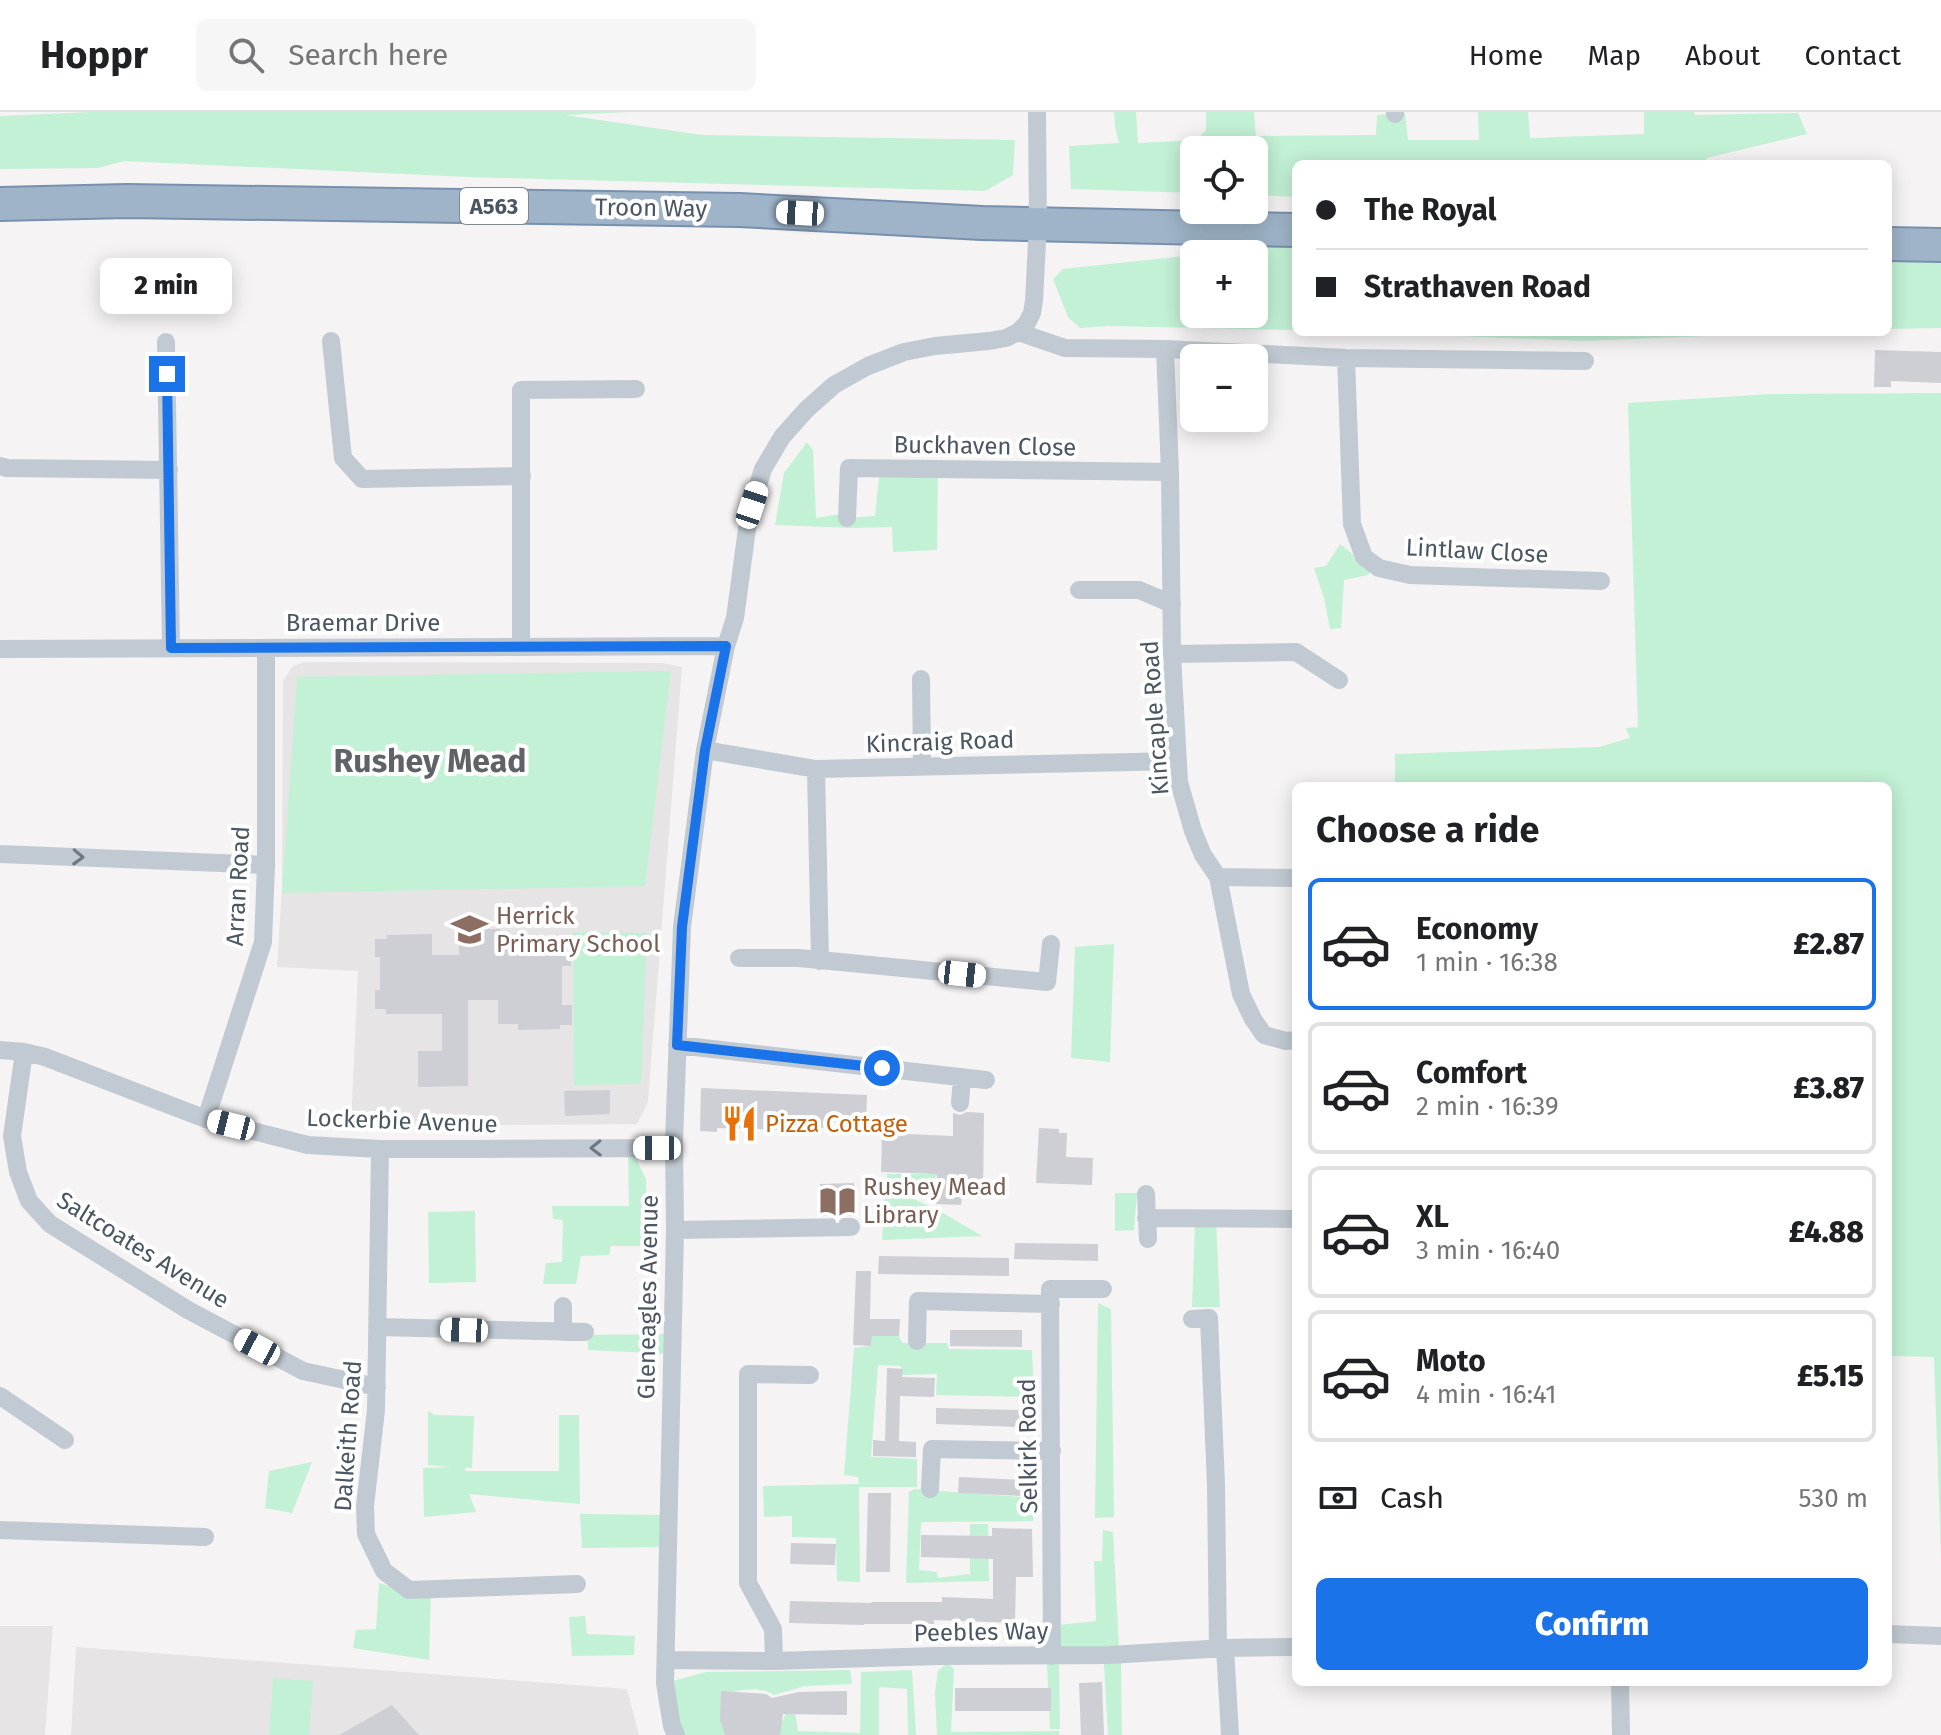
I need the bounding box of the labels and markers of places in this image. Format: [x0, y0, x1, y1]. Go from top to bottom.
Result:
place label: Herrick Primary School [496, 902, 660, 958]
school or university icon: Herrick Primary School [451, 911, 489, 949]
restaurant icon: Pizza Cottage [720, 1105, 758, 1143]
place label: Pizza Cottage [765, 1110, 908, 1138]
place label: Rushey Mead Library [863, 1173, 1007, 1229]
library icon: Rushey Mead Library [818, 1182, 856, 1220]

